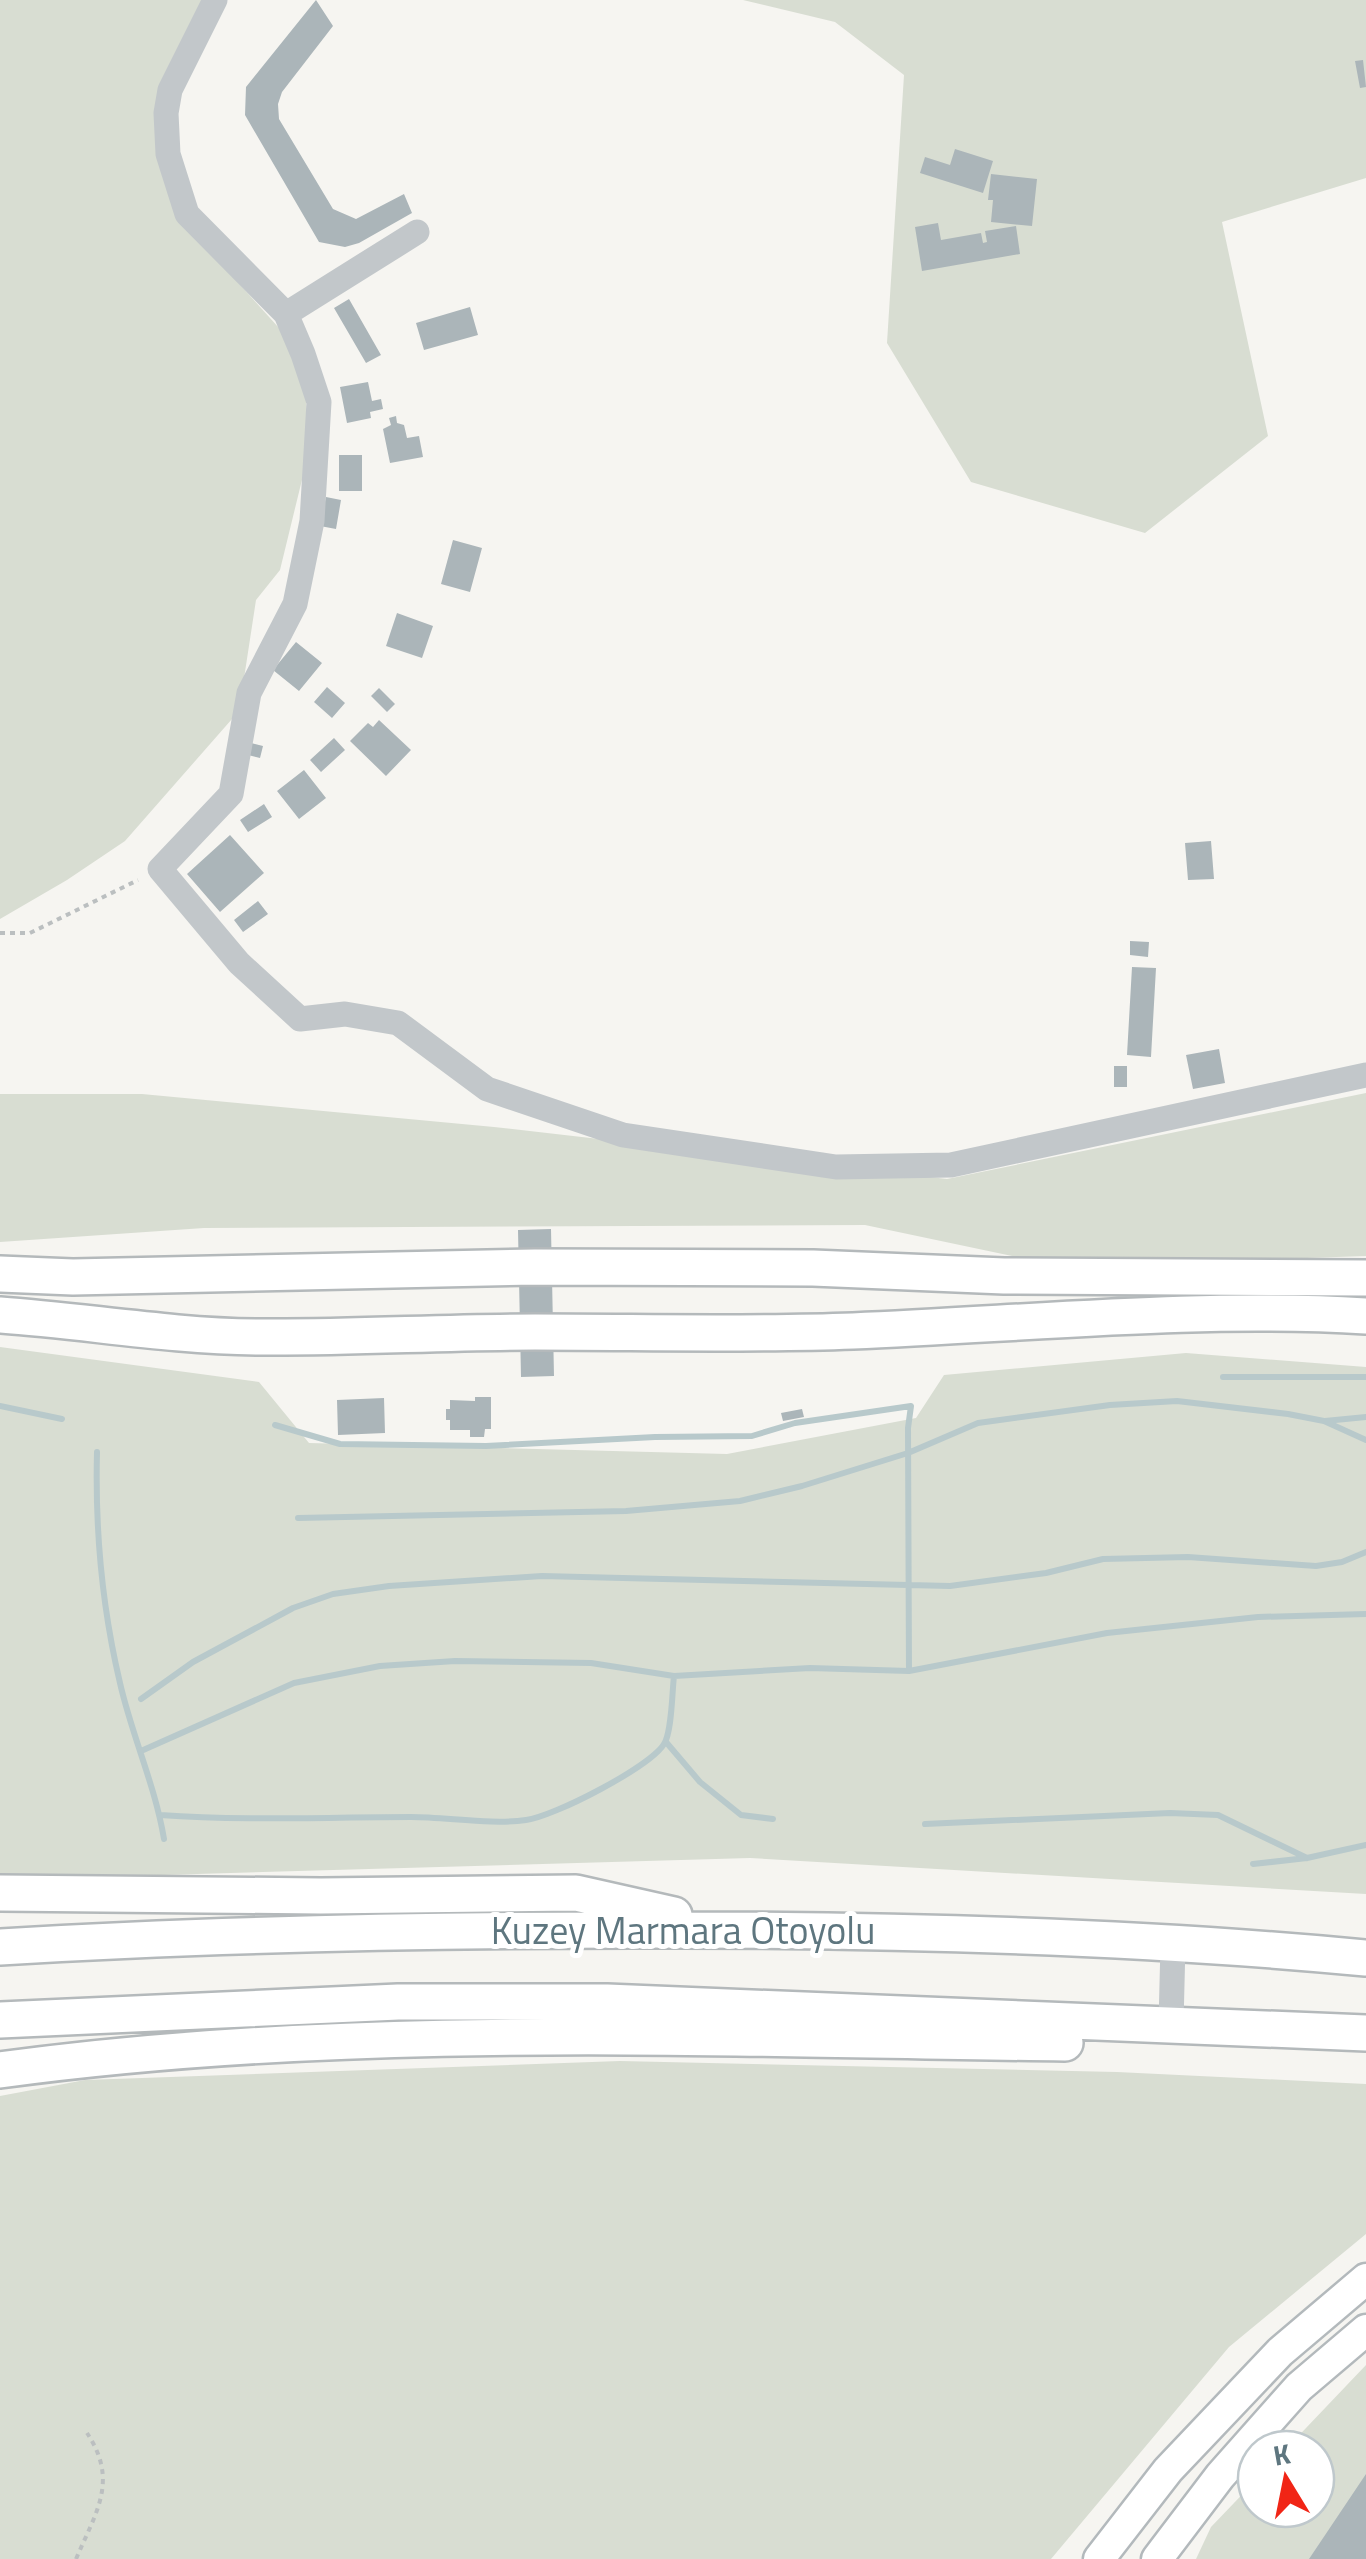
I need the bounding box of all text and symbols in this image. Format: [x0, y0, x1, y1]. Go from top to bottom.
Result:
street label: Kuzey Marmara Otoyolu [491, 1901, 875, 1959]
north arrow [1236, 2429, 1336, 2529]
text: K [1270, 2431, 1294, 2477]

